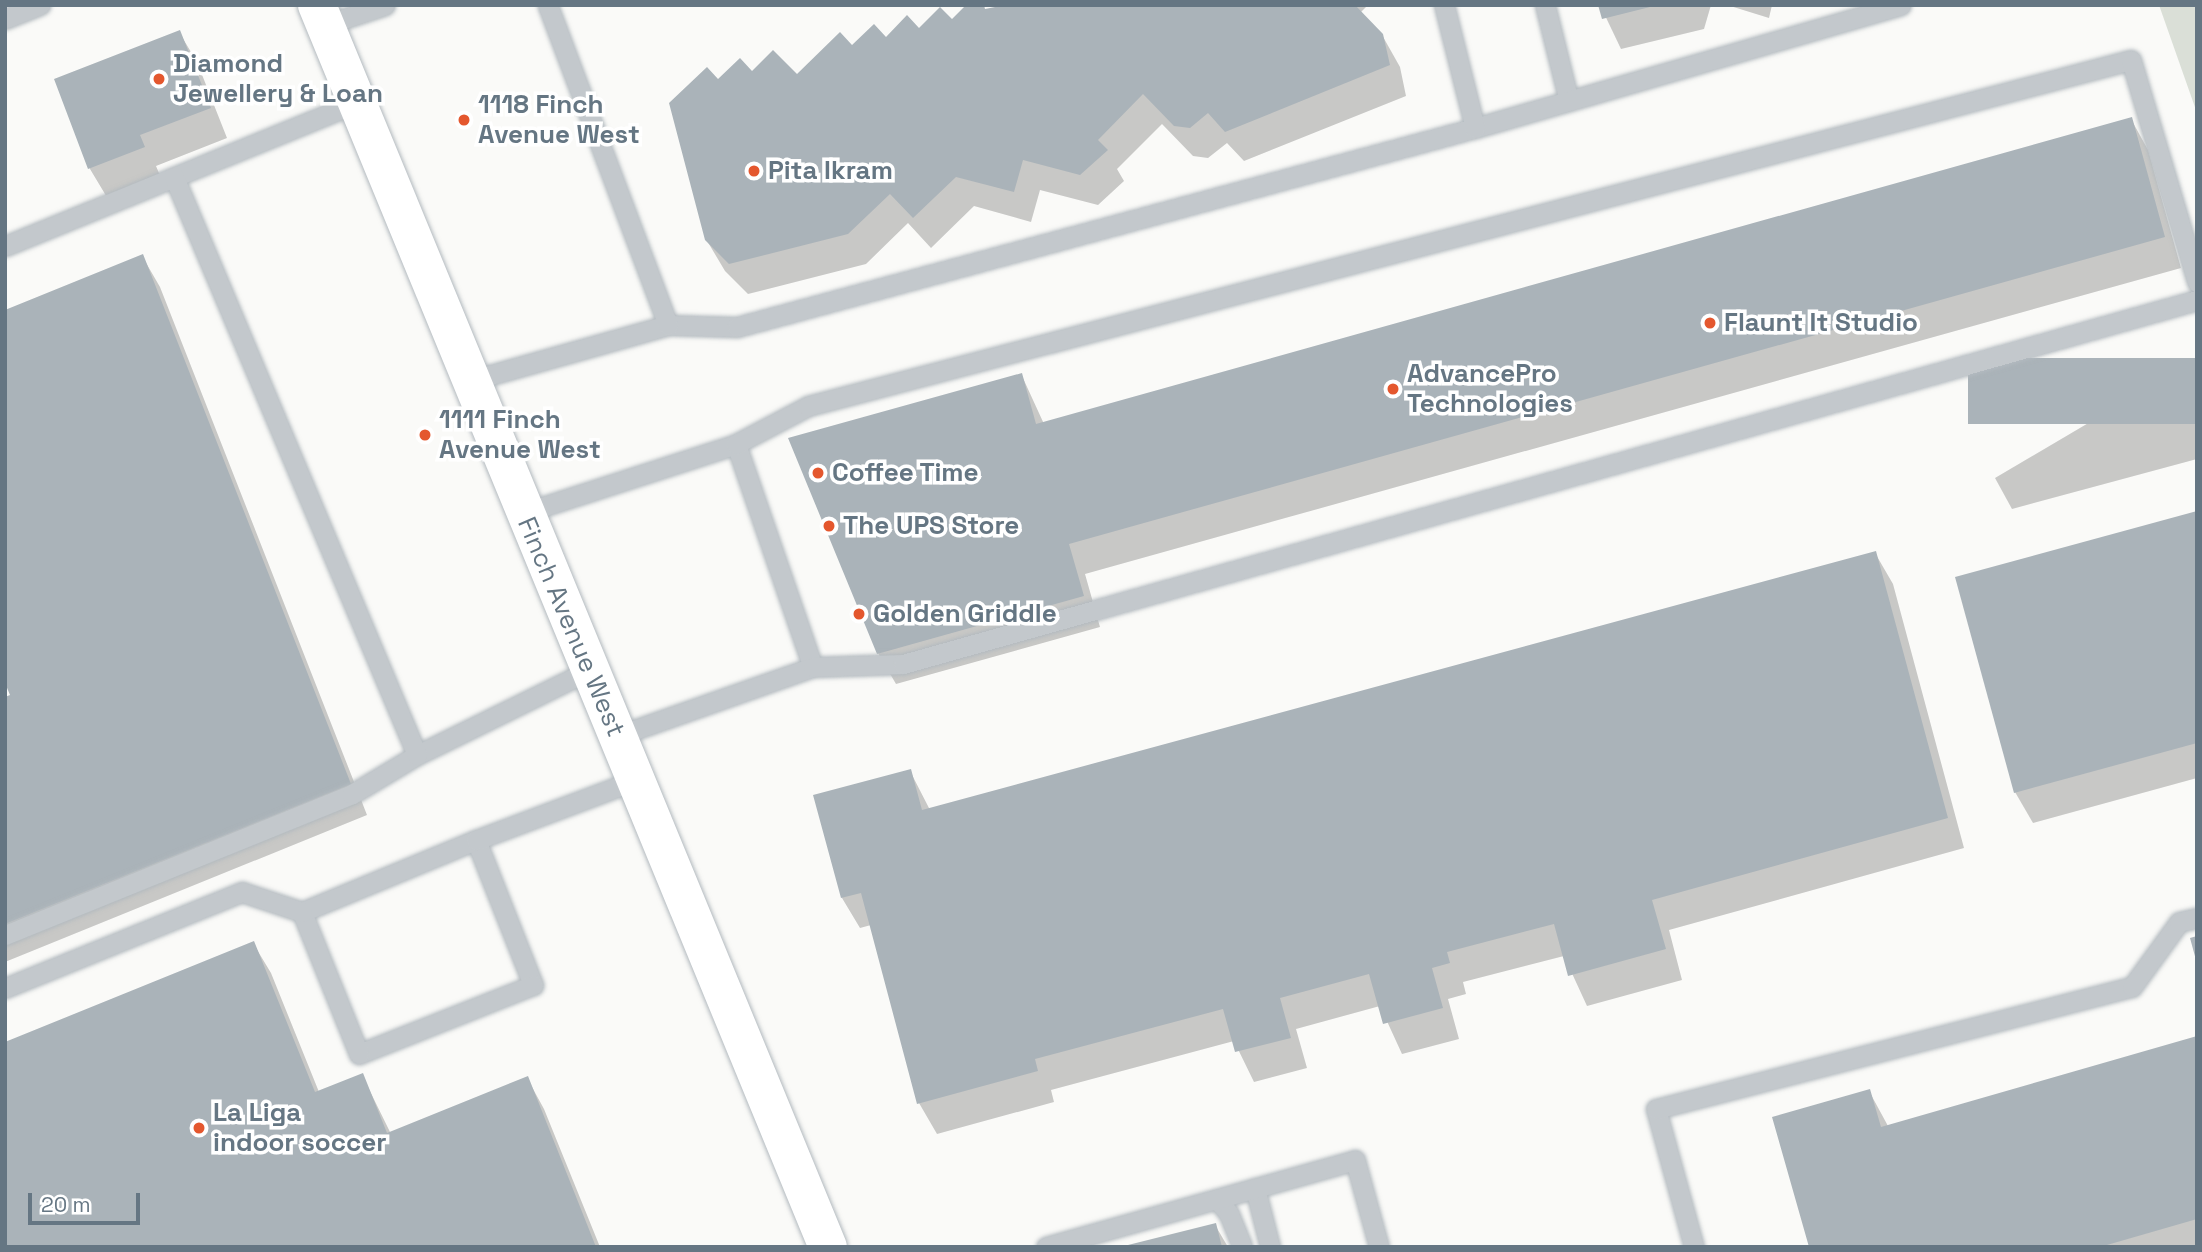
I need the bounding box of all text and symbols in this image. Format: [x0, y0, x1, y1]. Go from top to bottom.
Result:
place label: Diamond Jewellery & Loan [173, 48, 383, 110]
marker: Diamond Jewellery & Loan [151, 71, 167, 87]
place label: 1118 Finch Avenue West [478, 89, 640, 150]
marker: 1118 Finch Avenue West [456, 112, 472, 128]
place label: Pita Ikram [768, 155, 893, 187]
marker: Pita Ikram [746, 163, 762, 179]
place label: Flaunt It Studio [1724, 307, 1918, 339]
marker: Flaunt It Studio [1702, 315, 1718, 331]
place label: AdvancePro Technologies [1407, 358, 1573, 420]
marker: AdvancePro Technologies [1385, 381, 1401, 397]
place label: 1111 Finch Avenue West [439, 404, 601, 466]
marker: 1111 Finch Avenue West [417, 427, 433, 443]
place label: Coffee Time [832, 457, 979, 489]
marker: Coffee Time [810, 465, 826, 481]
place label: The UPS Store [843, 510, 1019, 542]
street label: Finch Avenue West [511, 512, 631, 742]
marker: The UPS Store [821, 518, 837, 534]
place label: Golden Griddle [873, 598, 1057, 630]
marker: Golden Griddle [851, 606, 867, 622]
place label: La Liga indoor soccer [213, 1097, 387, 1158]
marker: La Liga indoor soccer [191, 1120, 207, 1136]
scale bar [32, 1178, 144, 1222]
text: 20 m [41, 1191, 91, 1218]

